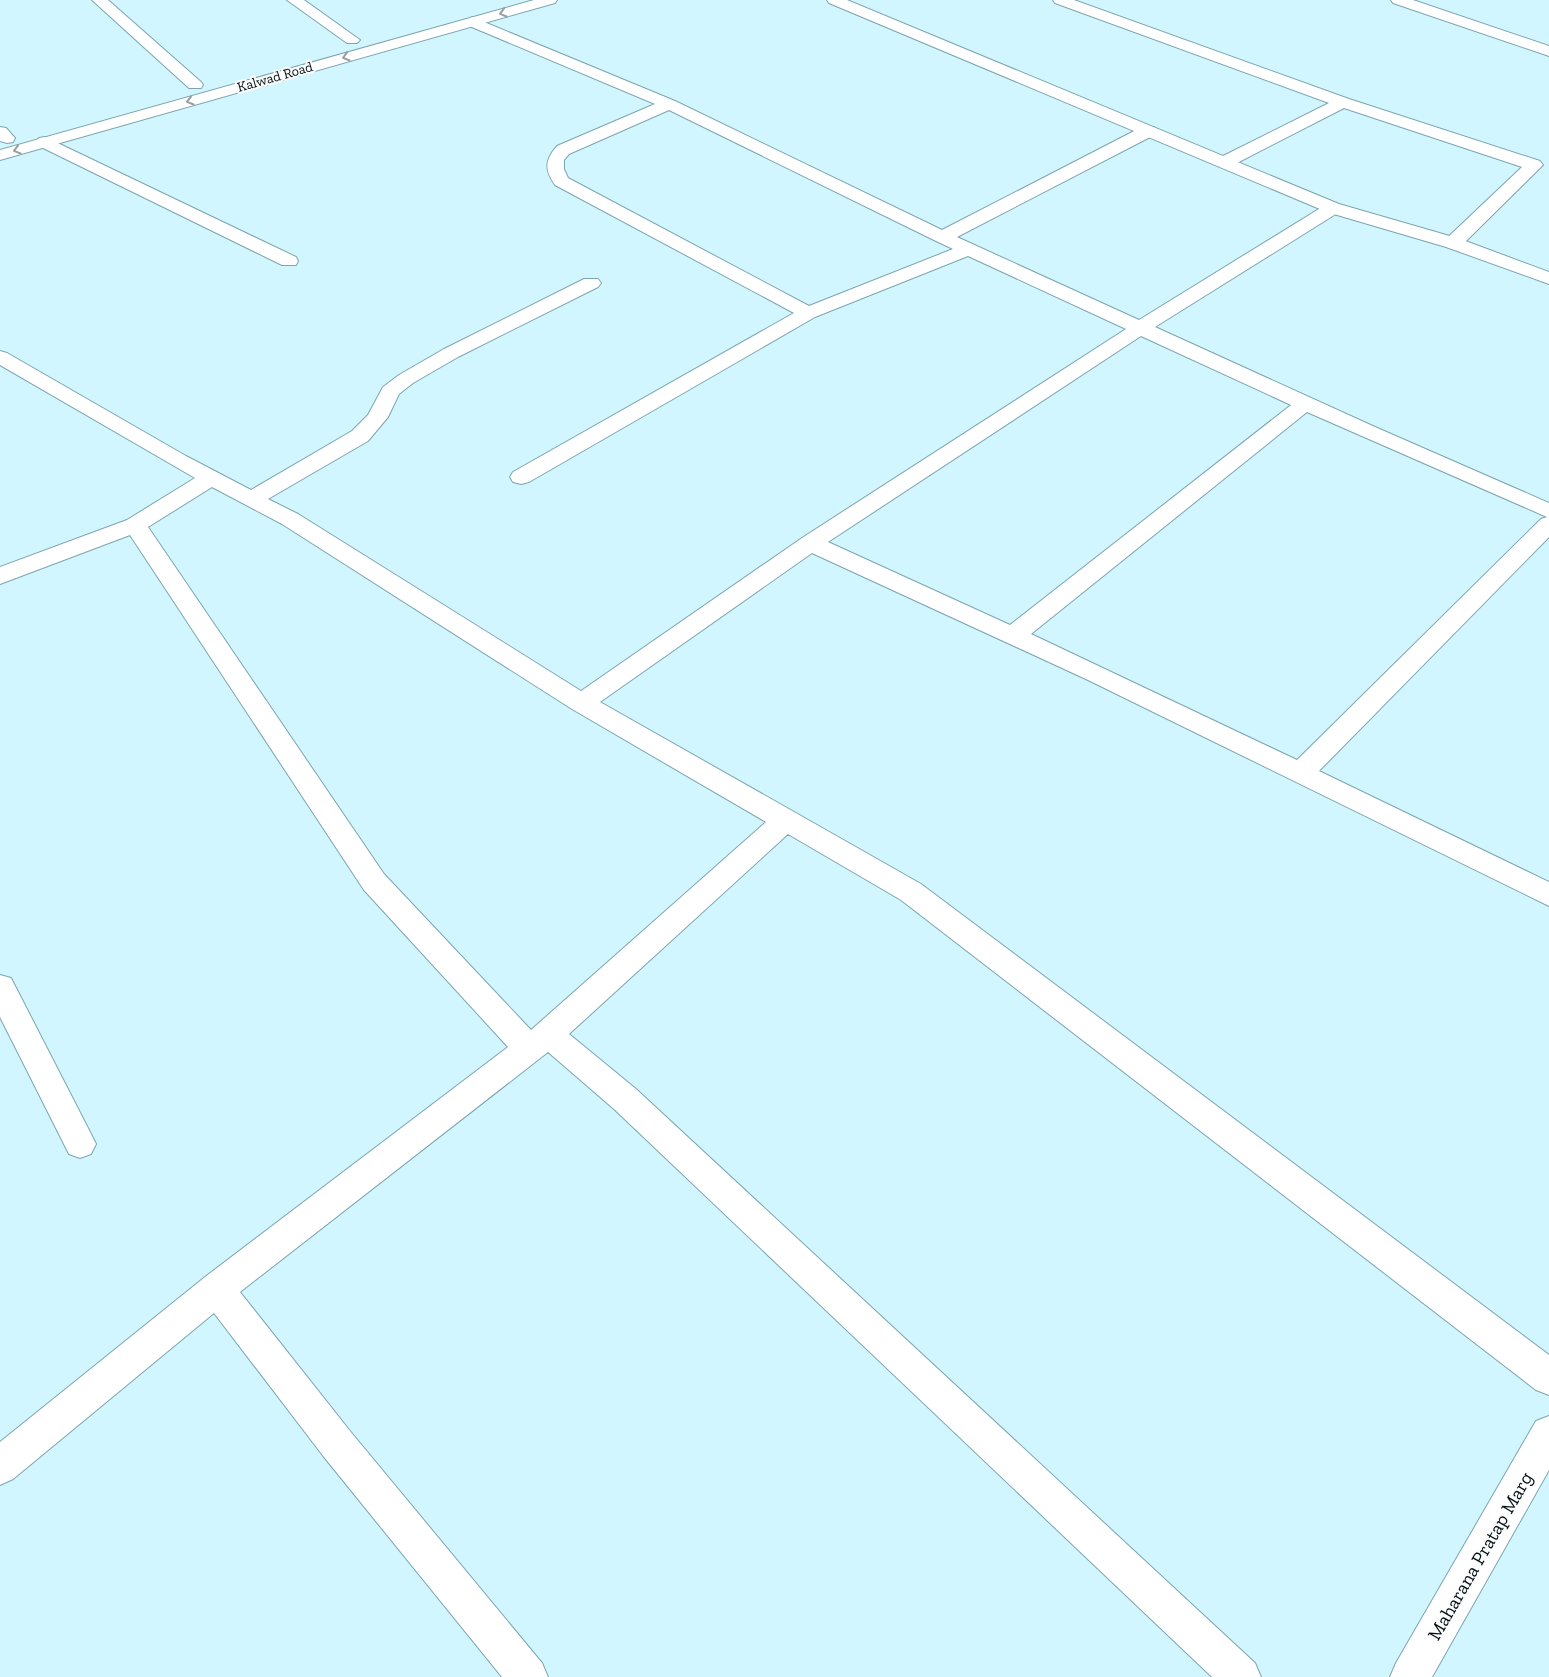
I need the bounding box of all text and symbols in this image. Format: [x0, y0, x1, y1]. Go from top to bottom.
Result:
one-way arrow [499, 8, 507, 18]
one-way arrow [343, 52, 351, 62]
street label: Kalwad Road [235, 58, 315, 96]
one-way arrow [186, 96, 195, 106]
one-way arrow [13, 145, 21, 155]
street label: Maharana Pratap Marg [1422, 1467, 1538, 1644]

